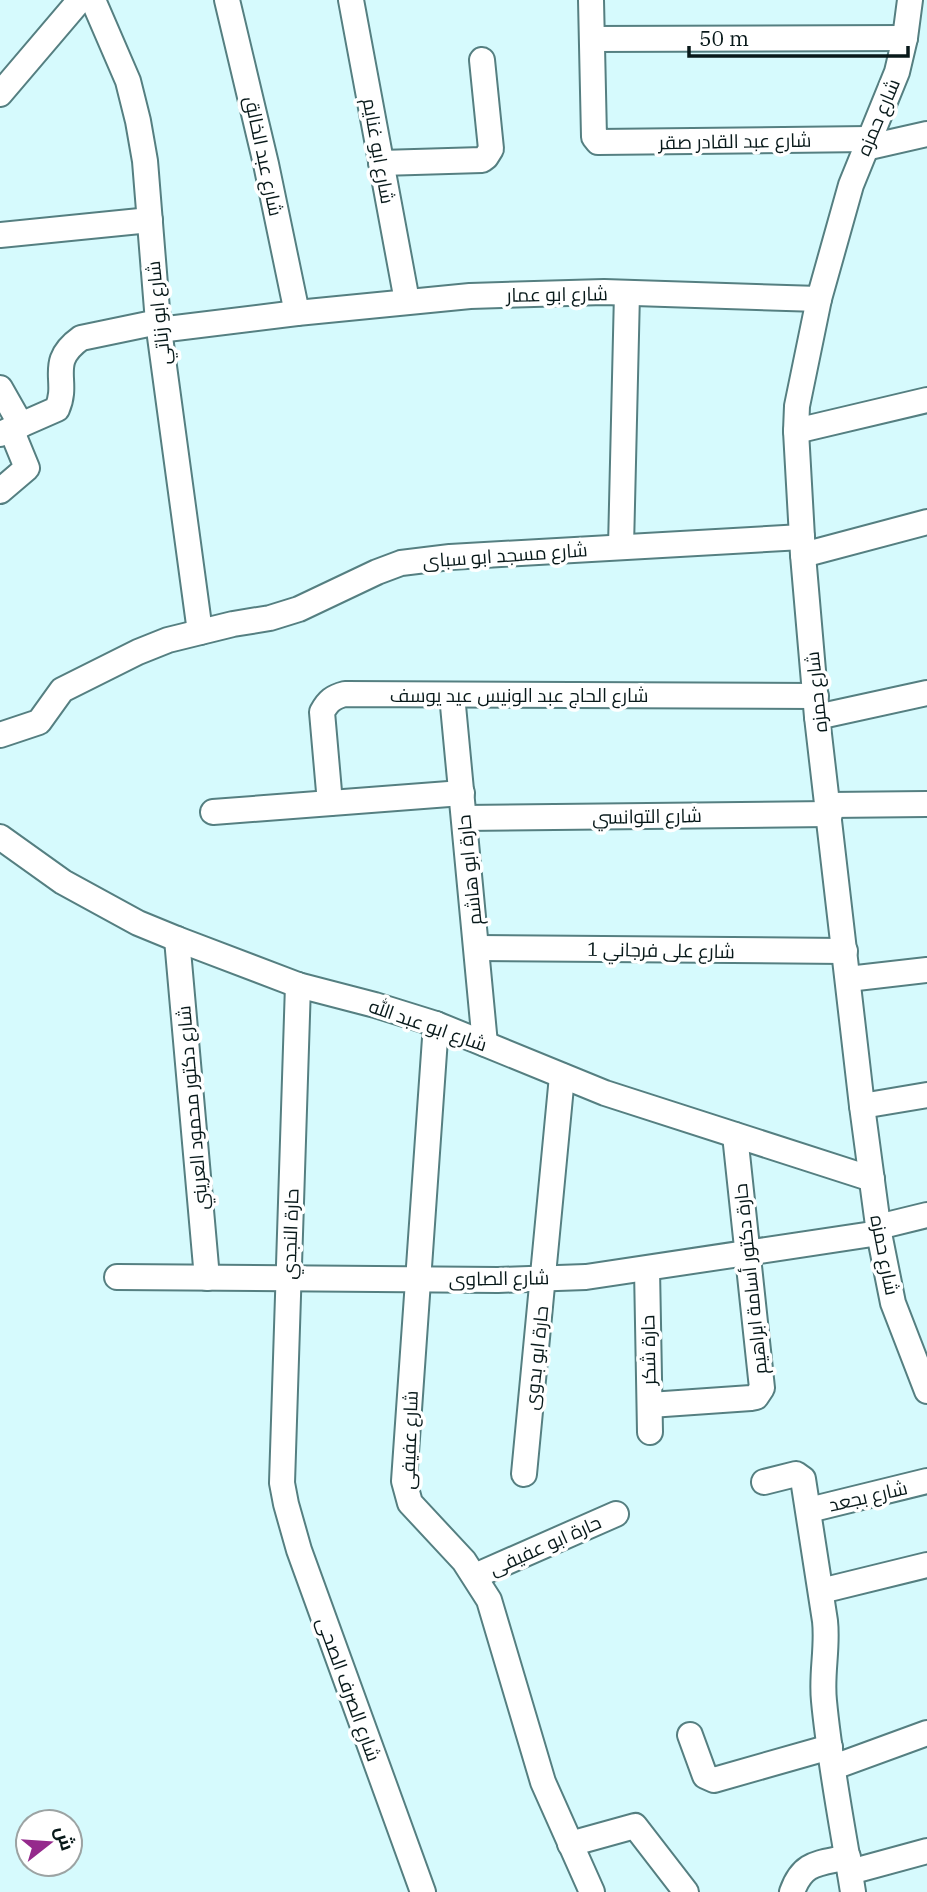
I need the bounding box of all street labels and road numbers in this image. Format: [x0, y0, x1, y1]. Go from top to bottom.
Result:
street label: شارع حمزه [851, 75, 907, 160]
street label: شارع عبد الخالق [238, 94, 288, 219]
street label: شارع ابو غنايم [356, 96, 400, 206]
street label: شارع عبد القادر صقر [657, 128, 812, 156]
street label: شارع ابو زناتي [141, 260, 178, 366]
street label: شارع ابو عمار [505, 281, 608, 309]
street label: شارع مسجد ابو سباى [422, 537, 588, 575]
street label: شارع حمزه [800, 650, 834, 734]
street label: شارع الحاج عبد الونيس عيد يوسف [390, 683, 648, 709]
street label: شارع التوانسي [592, 803, 702, 832]
street label: حارة ابو هاشم [451, 813, 489, 927]
street label: شارع على فرجاني 1 [587, 937, 735, 966]
street label: شارع ابو عبد الله [365, 994, 490, 1058]
street label: شارع دكتور محمود العريني [171, 1005, 216, 1211]
street label: حارة دكتور أسامة ابراهيم [728, 1182, 774, 1376]
street label: حارة النجدي [276, 1188, 307, 1280]
street label: شارع حمزه [863, 1213, 905, 1298]
street label: شارع الصاوى [448, 1265, 550, 1293]
street label: حارة ابو بدوى [519, 1305, 553, 1411]
street label: حارة شكر [635, 1315, 661, 1386]
street label: شارع عفيفى [395, 1390, 425, 1490]
street label: شارع بجعد [826, 1475, 910, 1519]
street label: حارة ابو عفيفى [485, 1510, 605, 1580]
street label: شارع الصرف الصحى [310, 1614, 386, 1765]

